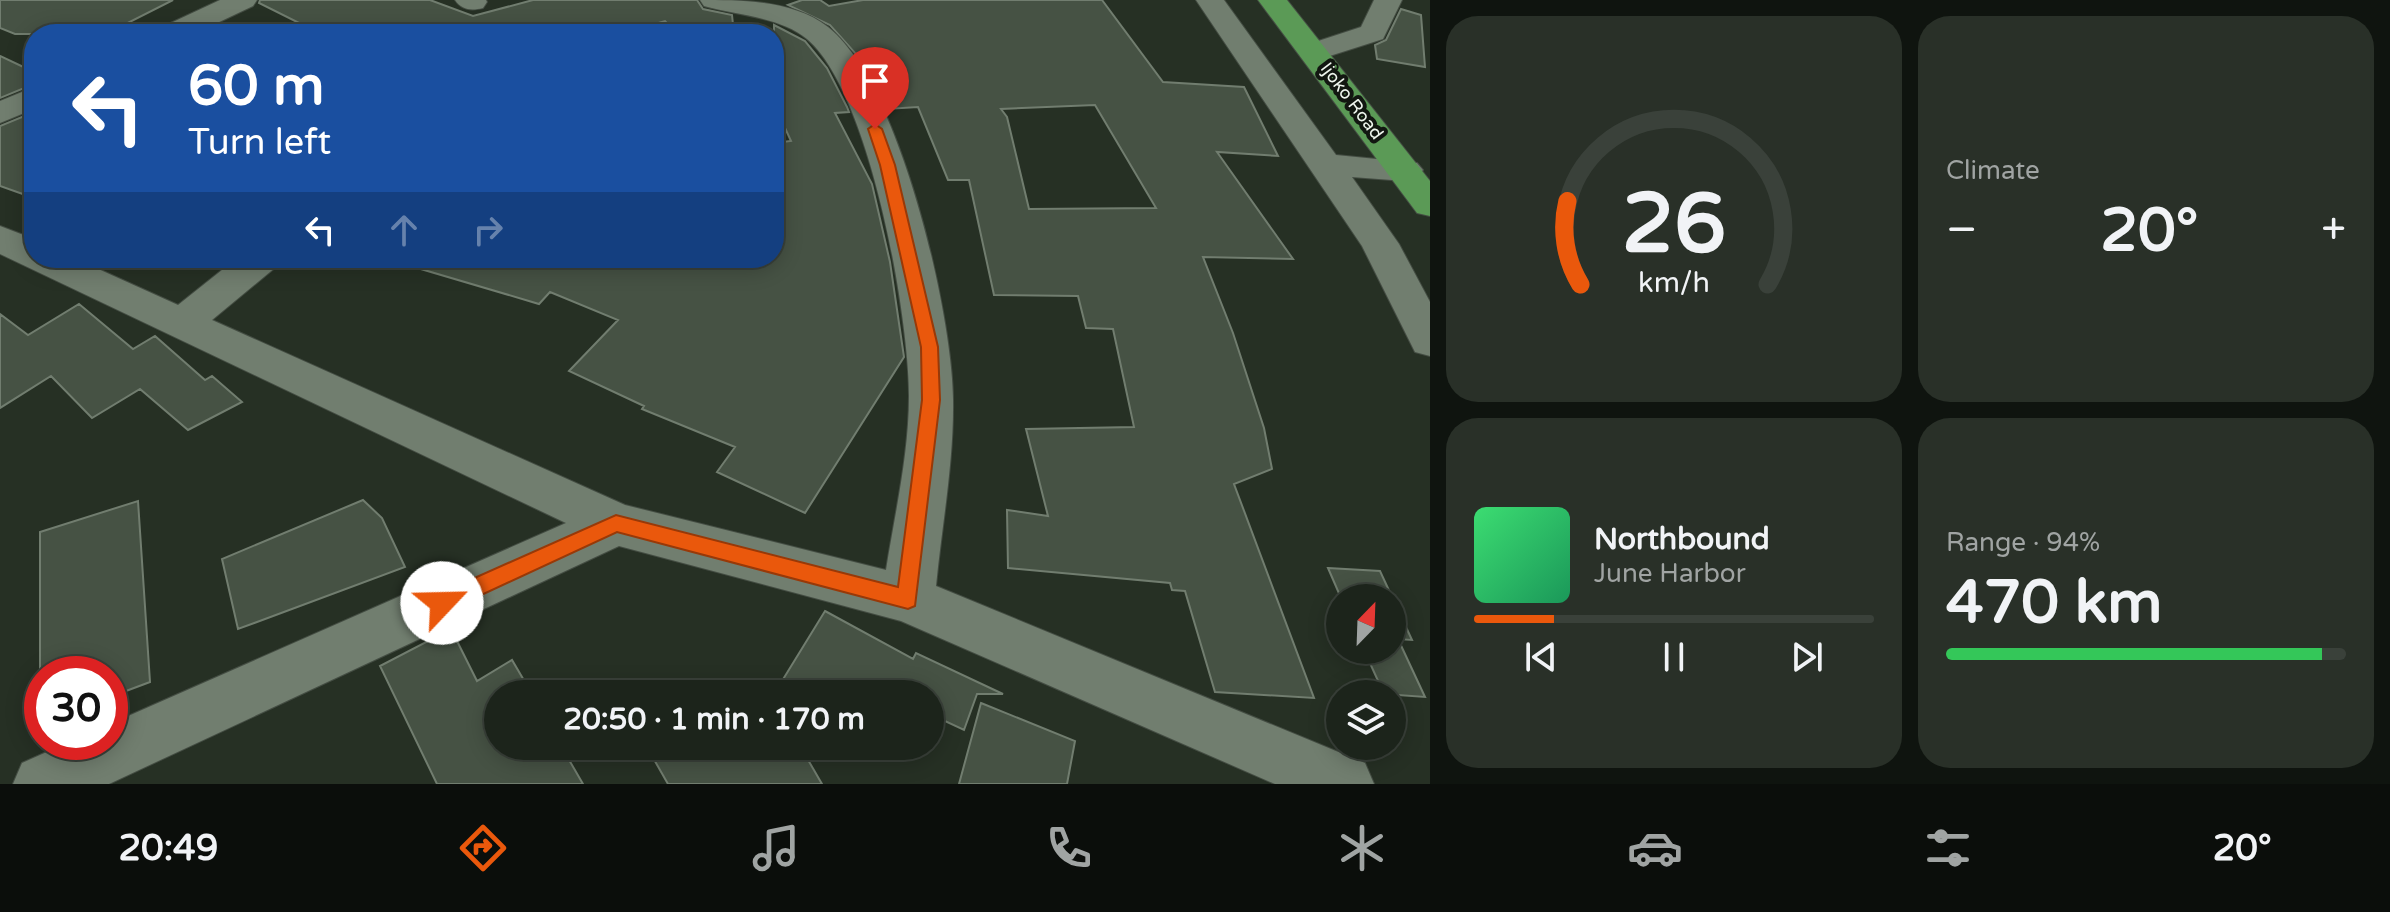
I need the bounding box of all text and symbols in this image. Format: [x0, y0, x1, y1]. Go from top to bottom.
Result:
pin [841, 47, 909, 129]
text: 60 m [188, 53, 324, 120]
icon: left [56, 56, 160, 160]
street label: Ijoko Road [1316, 58, 1388, 144]
icon: arrive [853, 59, 897, 103]
text: Turn left [188, 121, 331, 164]
text: Climate [1946, 155, 2040, 186]
text: 26 [1622, 175, 1726, 275]
text: 20° [2100, 195, 2198, 267]
text: − [1946, 204, 1977, 257]
text: + [2321, 204, 2346, 257]
icon: left [298, 208, 342, 252]
icon: ahead [382, 208, 426, 252]
icon: right [466, 208, 510, 252]
text: km/h [1638, 266, 1710, 300]
text: Northbound [1594, 521, 1770, 558]
text: Range · 94% [1946, 527, 2100, 558]
text: June Harbor [1594, 558, 1746, 589]
position arrow [400, 561, 484, 645]
text: 470 km [1946, 567, 2162, 639]
north arrow [1326, 584, 1406, 664]
map controls [1326, 584, 1406, 760]
icon: previous [1519, 635, 1563, 679]
icon: pause [1652, 635, 1696, 679]
icon: next [1785, 635, 1829, 679]
speed limit sign: 30 [24, 656, 128, 760]
button: layers [1326, 680, 1406, 760]
text: 20:50 · 1 min · 170 m [563, 701, 865, 738]
icon: directions [455, 820, 511, 876]
icon: music [748, 820, 804, 876]
icon: phone [1041, 820, 1097, 876]
icon: climate [1334, 820, 1390, 876]
icon: car [1627, 820, 1683, 876]
icon: filters [1920, 820, 1976, 876]
text: 20:49 [118, 827, 218, 870]
text: 20° [2213, 827, 2272, 870]

